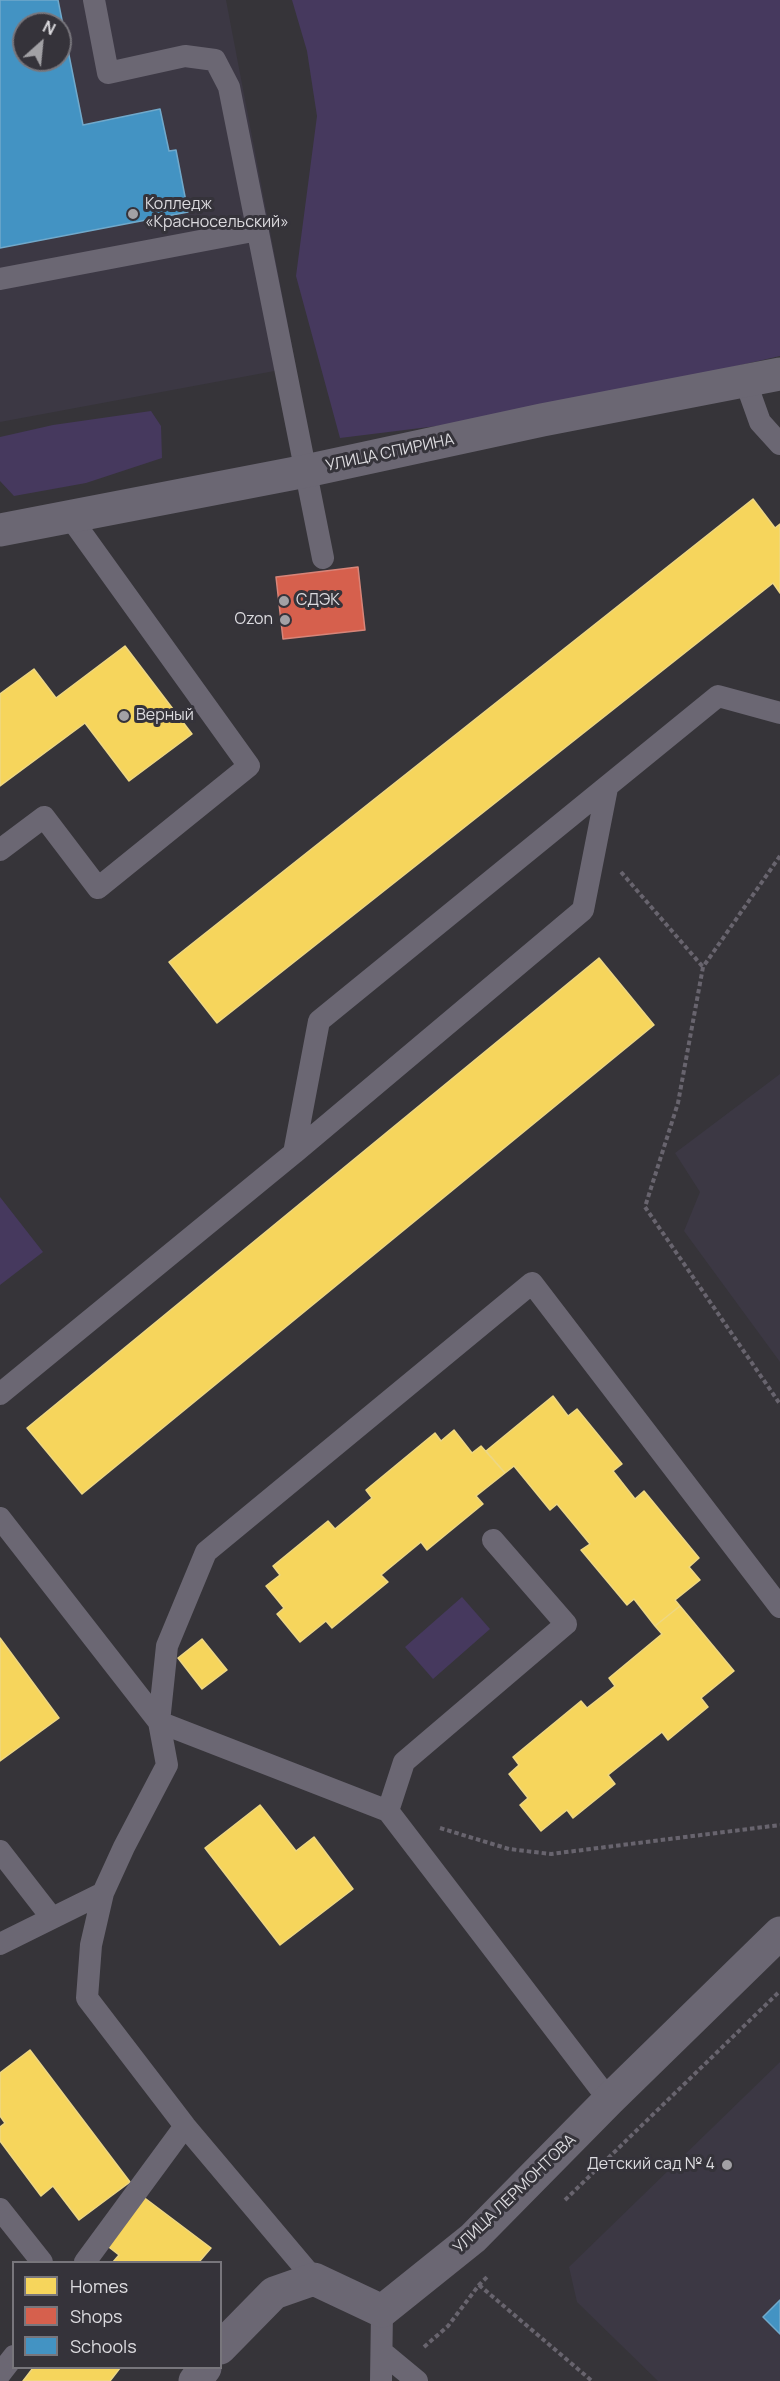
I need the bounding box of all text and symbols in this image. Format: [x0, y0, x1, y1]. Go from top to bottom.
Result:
north arrow [12, 12, 72, 72]
text: N [39, 15, 59, 40]
place label: Колледж «Красносельский» [145, 195, 289, 233]
marker: Колледж «Красносельский» [126, 207, 140, 221]
street label: УЛИЦА СПИРИНА [324, 430, 456, 476]
place label: СДЭК [296, 591, 340, 611]
marker: СДЭК [277, 594, 291, 608]
place label: Ozon [235, 610, 273, 630]
marker: Ozon [278, 613, 292, 627]
place label: Верный [136, 706, 194, 726]
marker: Верный [117, 709, 131, 723]
street label: УЛИЦА ЛЕРМОНТОВА [450, 2131, 580, 2257]
place label: Детский сад № 4 [587, 2155, 715, 2175]
marker: Детский сад № 4 [720, 2158, 734, 2172]
legend [12, 2261, 222, 2369]
text: Homes [70, 2274, 128, 2298]
text: Shops [70, 2304, 122, 2328]
text: Schools [70, 2334, 137, 2358]

